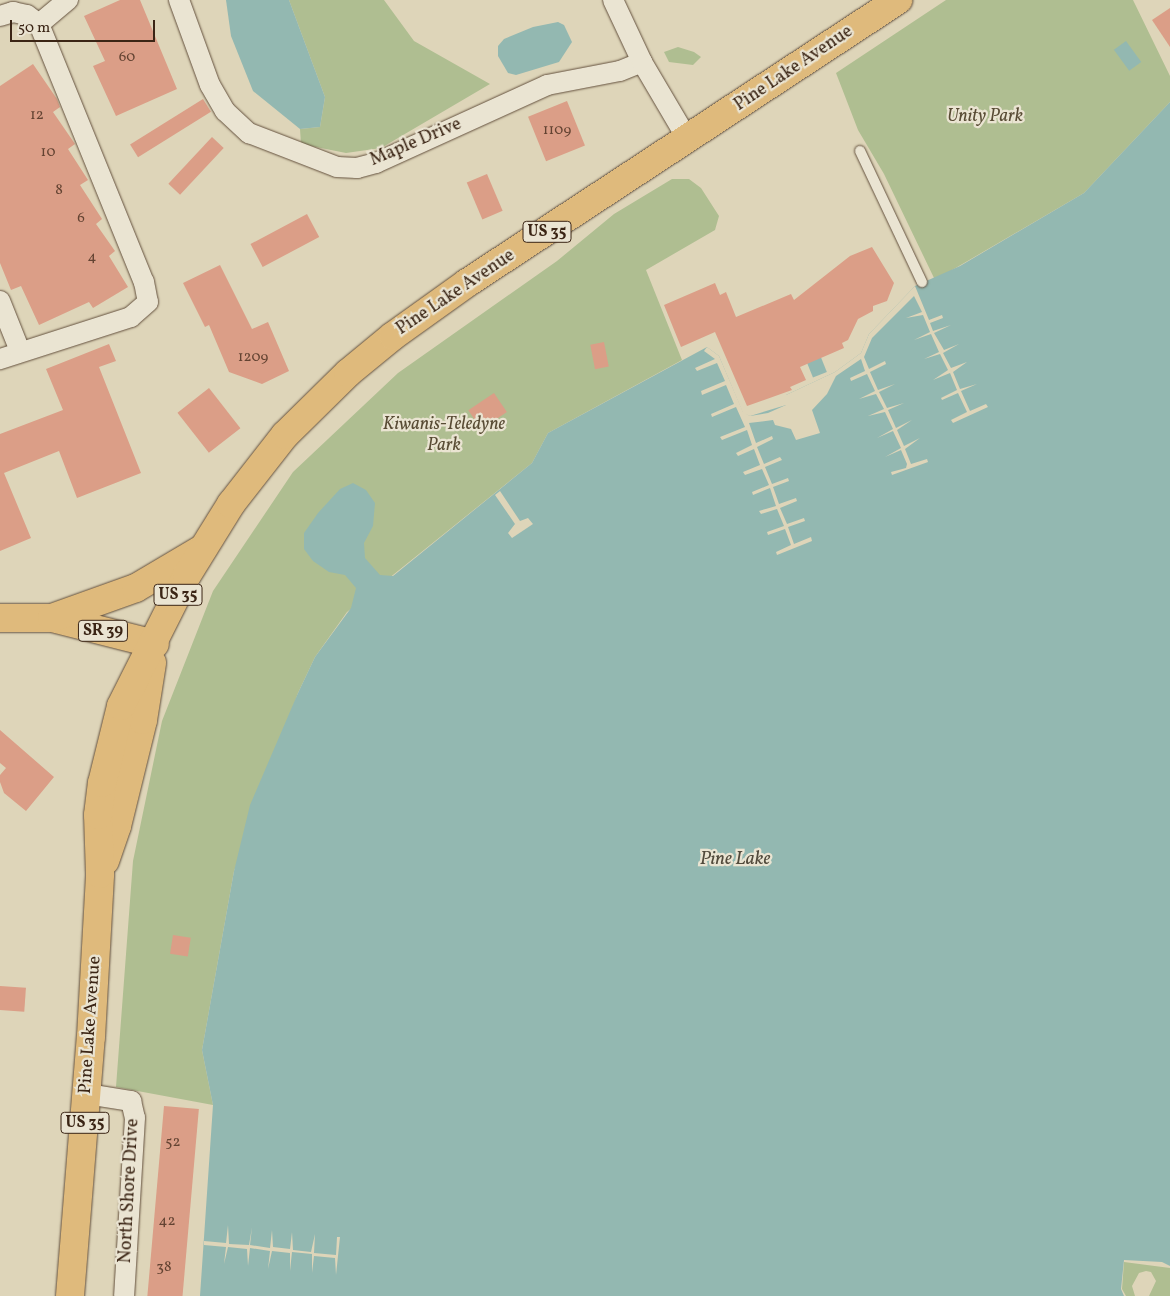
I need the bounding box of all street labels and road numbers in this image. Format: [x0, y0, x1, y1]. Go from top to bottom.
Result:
street label: Pine Lake Avenue [731, 21, 857, 117]
street label: Maple Drive [367, 114, 465, 172]
road number: US 35 [522, 218, 572, 246]
street label: Pine Lake Avenue [393, 245, 519, 341]
road number: US 35 [153, 582, 203, 608]
road number: SR 39 [77, 618, 129, 644]
street label: Pine Lake Avenue [75, 955, 107, 1095]
road number: US 35 [60, 1110, 110, 1136]
street label: North Shore Drive [115, 1118, 145, 1264]

